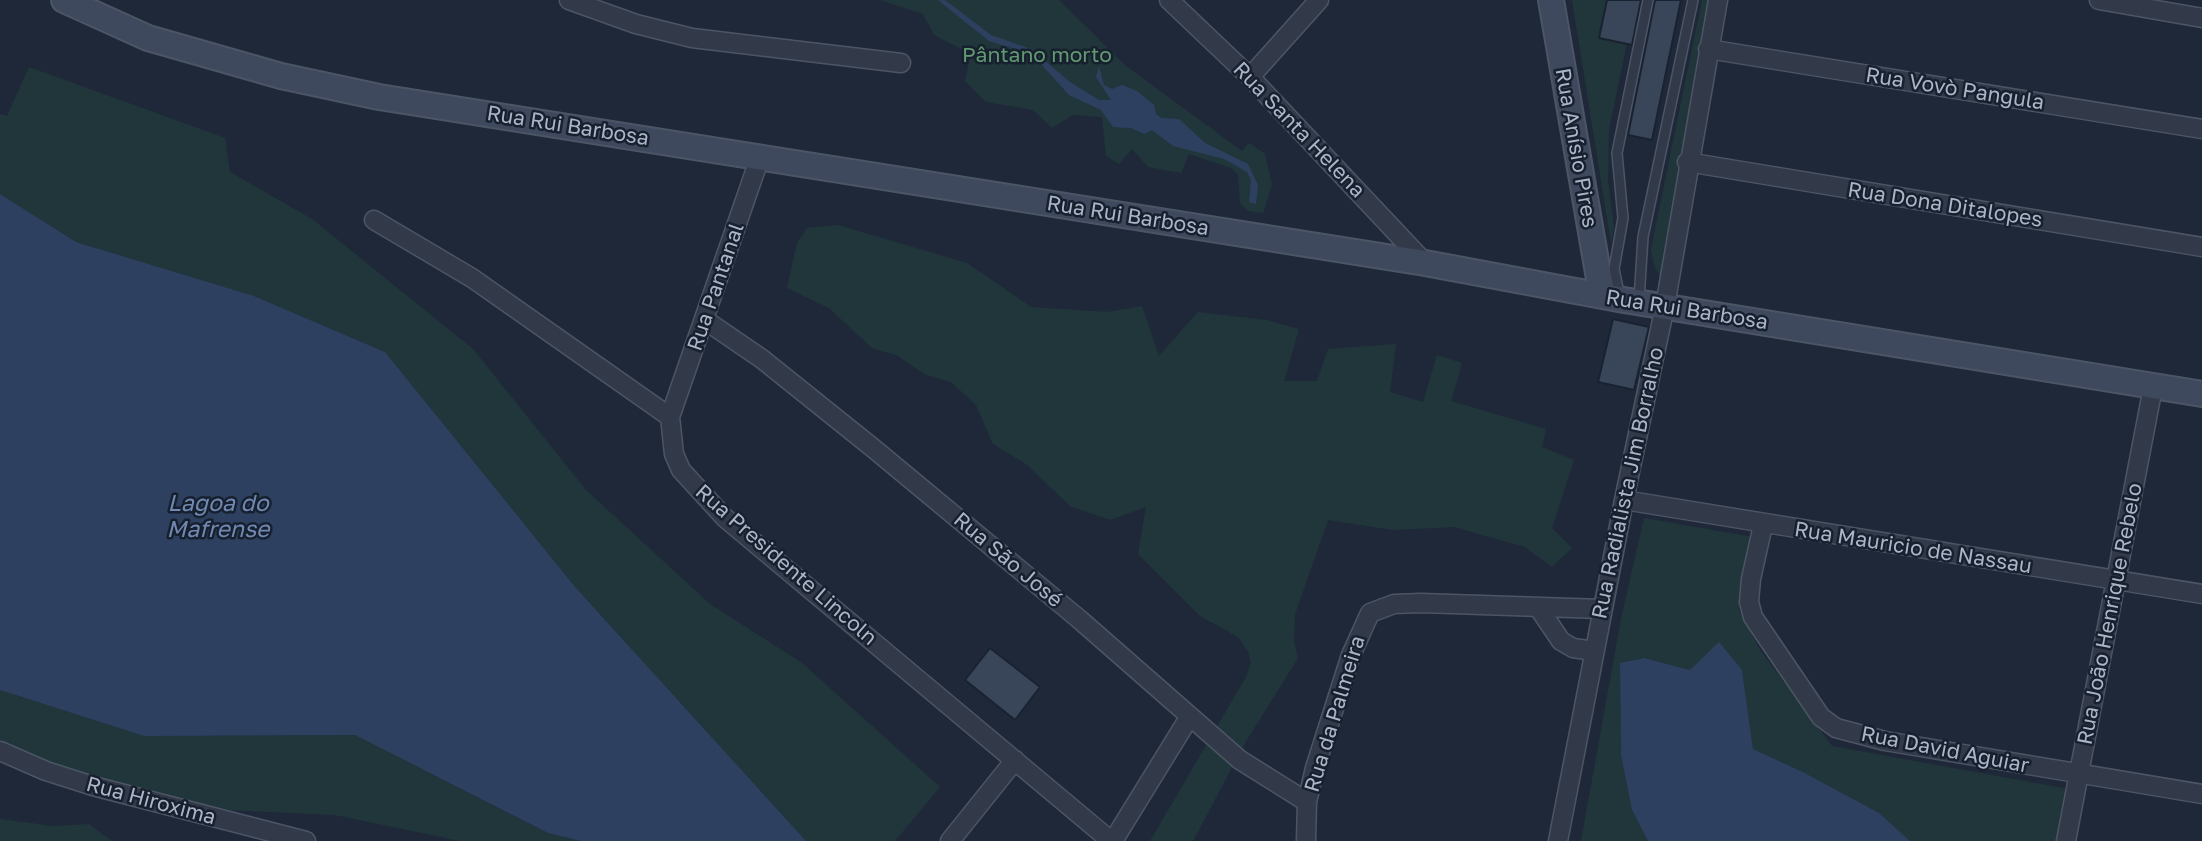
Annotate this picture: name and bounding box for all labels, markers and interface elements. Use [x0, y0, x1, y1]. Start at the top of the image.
park label: Pântano morto [962, 42, 1112, 68]
street label: Rua Santa Helena [1228, 57, 1370, 203]
street label: Rua Vovò Pangula [1864, 62, 2046, 116]
street label: Rua Anísio Pires [1550, 66, 1602, 230]
street label: Rua Rui Barbosa [485, 101, 651, 151]
street label: Rua Dona Ditalopes [1846, 177, 2044, 233]
street label: Rua Rui Barbosa [1045, 191, 1211, 241]
street label: Rua Pantanal [682, 220, 750, 354]
street label: Rua Rui Barbosa [1604, 285, 1770, 335]
street label: Rua Radialista Jim Borralho [1587, 345, 1669, 621]
street label: Rua Presidente Lincoln [690, 479, 882, 651]
street label: Rua João Henrique Rebelo [2072, 481, 2148, 747]
water label: Lagoa do Mafrense [167, 490, 269, 544]
street label: Rua São José [948, 507, 1068, 613]
street label: Rua Mauricio de Nassau [1792, 517, 2034, 579]
street label: Rua da Palmeira [1299, 633, 1371, 795]
street label: Rua David Aguiar [1859, 721, 2031, 779]
street label: Rua Hiroxima [83, 772, 219, 830]

